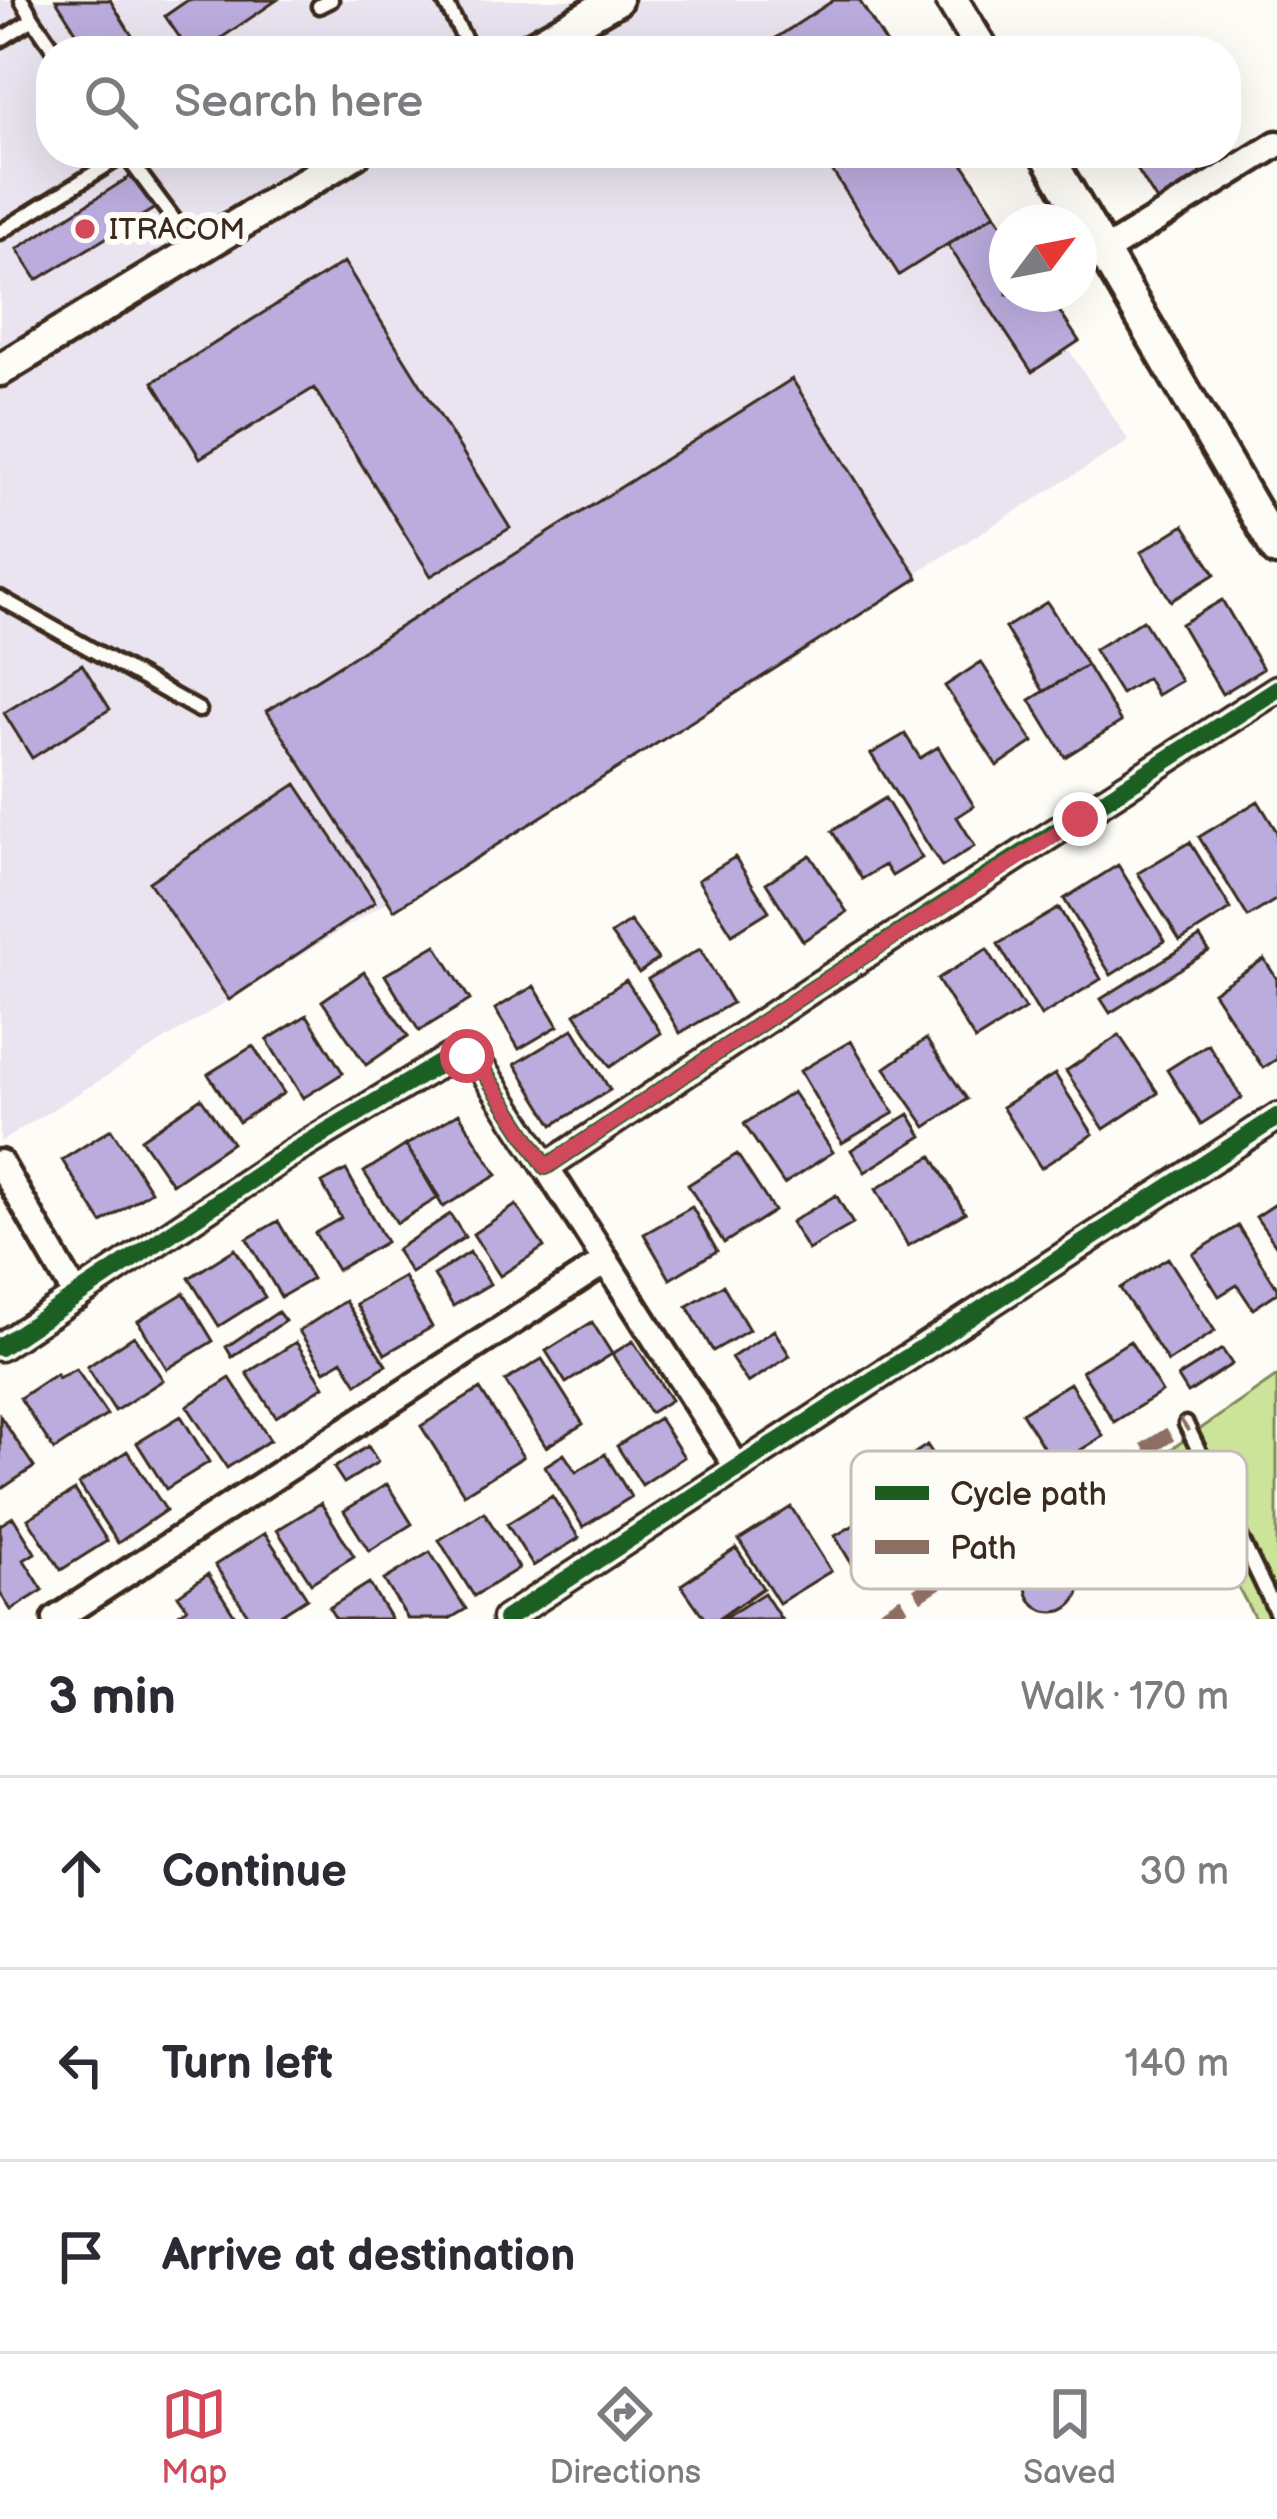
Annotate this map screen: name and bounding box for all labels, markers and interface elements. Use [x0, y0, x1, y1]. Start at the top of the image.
search box [36, 36, 1241, 168]
icon: search [78, 69, 144, 135]
text: Search here [174, 75, 423, 130]
north arrow [989, 204, 1097, 312]
place label: ITRACOM [109, 212, 245, 248]
marker: ITRACOM [72, 216, 98, 242]
route end [1053, 792, 1107, 846]
route start [440, 1029, 494, 1083]
legend [851, 1451, 1247, 1589]
text: Cycle path [950, 1475, 1107, 1515]
text: Path [950, 1529, 1017, 1569]
text: 3 min [48, 1667, 176, 1728]
text: Walk · 170 m [1020, 1674, 1229, 1721]
icon: ahead [48, 1840, 114, 1906]
text: Continue [162, 1845, 347, 1900]
text: 30 m [1139, 1849, 1229, 1896]
icon: left [48, 2032, 114, 2098]
text: Turn left [162, 2037, 333, 2092]
text: 140 m [1124, 2041, 1229, 2088]
icon: arrive [48, 2224, 114, 2290]
text: Arrive at destination [162, 2229, 575, 2284]
tab: Map [161, 2381, 227, 2493]
tab: Directions [550, 2381, 701, 2493]
tab: Saved [1023, 2381, 1116, 2493]

